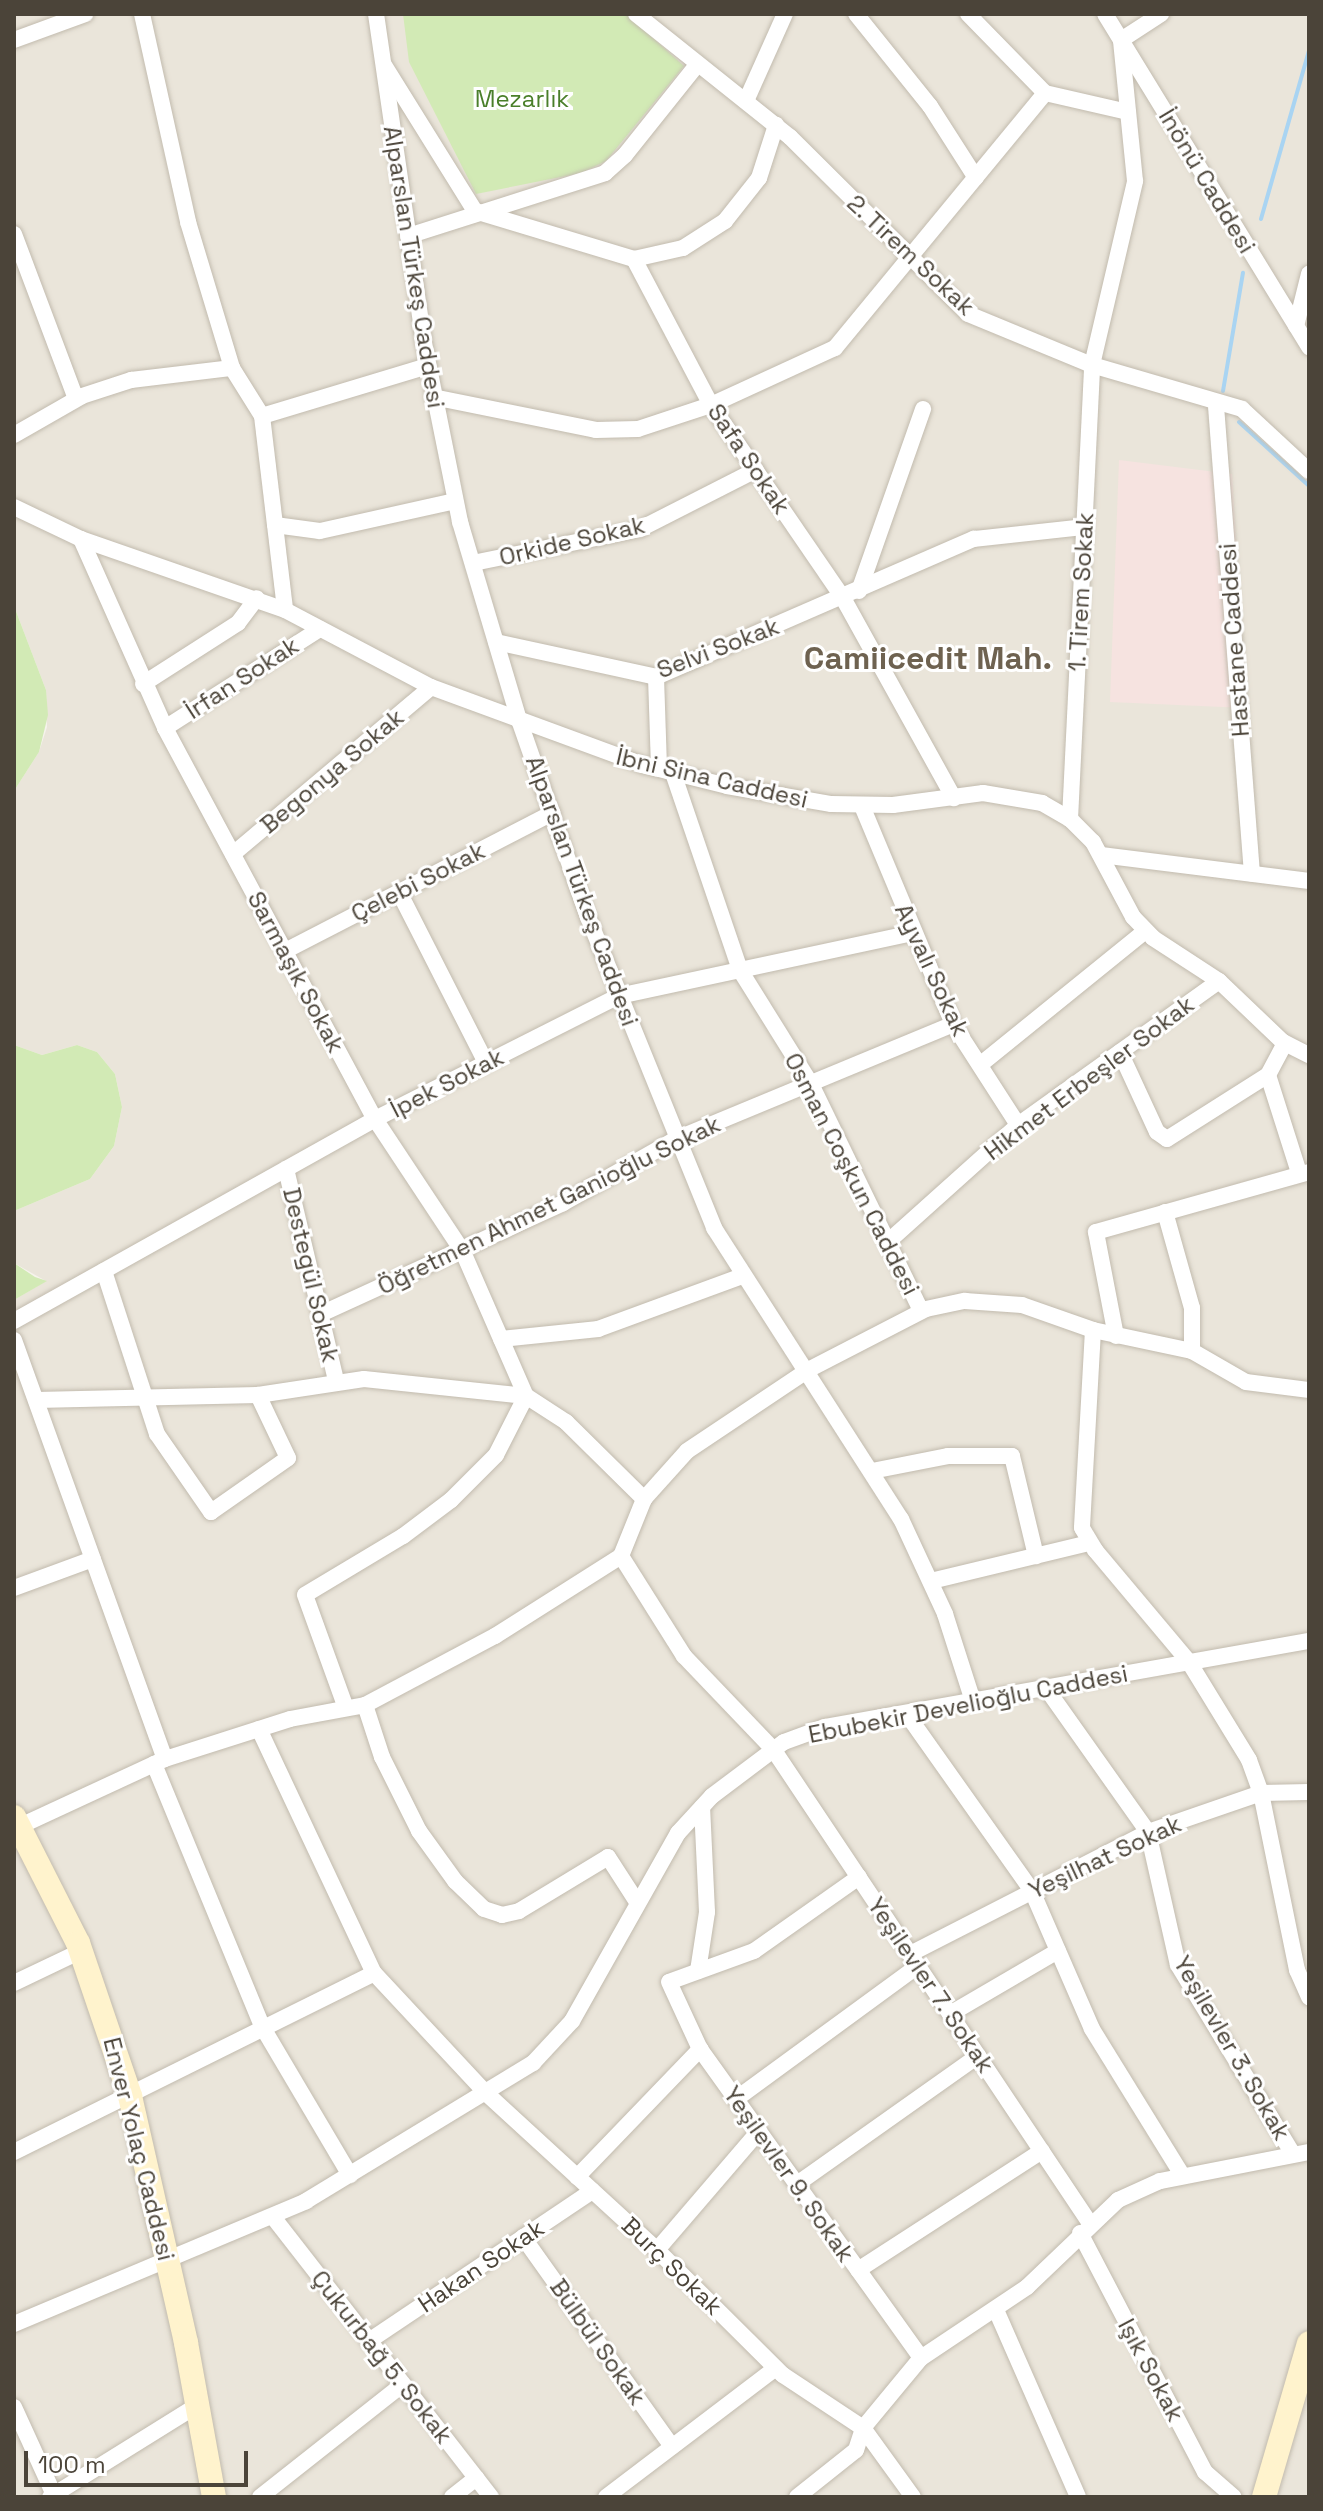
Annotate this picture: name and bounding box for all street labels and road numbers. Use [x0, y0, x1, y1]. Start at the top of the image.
street label: İnönü Caddesi [1153, 104, 1261, 258]
street label: Alparslan Türkeş Caddesi [377, 123, 451, 411]
street label: 2. Tirem Sokak [841, 188, 981, 322]
street label: Safa Sokak [702, 398, 796, 520]
street label: Orkide Sokak [496, 510, 648, 572]
street label: 1. Tirem Sokak [1062, 511, 1100, 673]
street label: Hastane Caddesi [1213, 542, 1255, 738]
street label: Selvi Sokak [653, 611, 783, 685]
street label: İrfan Sokak [180, 631, 304, 725]
street label: Begonya Sokak [254, 703, 410, 839]
street label: İbni Sina Caddesi [613, 742, 811, 814]
street label: Alparslan Türkeş Caddesi [520, 752, 644, 1030]
street label: Çelebi Sokak [346, 836, 490, 928]
street label: Sarmaşık Sokak [241, 886, 351, 1058]
street label: Ayvalı Sokak [889, 899, 975, 1041]
street label: Hikmet Erbeşler Sokak [978, 990, 1200, 1166]
street label: İpek Sokak [385, 1042, 509, 1124]
street label: Osman Coşkun Caddesi [778, 1048, 926, 1300]
street label: Öğretmen Ahmet Ganioğlu Sokak [373, 1109, 725, 1301]
street label: Destegül Sokak [277, 1185, 345, 1365]
street label: Ebubekir Develioğlu Caddesi [806, 1659, 1130, 1749]
street label: Yeşilhat Sokak [1024, 1809, 1186, 1905]
street label: Yeşilevler 7. Sokak [861, 1891, 1001, 2079]
street label: Yeşilevler 3. Sokak [1167, 1950, 1297, 2146]
street label: Enver Yolaç Caddesi [97, 2034, 181, 2264]
street label: Yeşilevler 9. Sokak [717, 2080, 861, 2268]
street label: Burç Sokak [616, 2211, 728, 2321]
street label: Hakan Sokak [413, 2213, 549, 2319]
street label: Çukurbağ 5. Sokak [305, 2264, 459, 2450]
street label: Bülbül Sokak [544, 2273, 652, 2411]
street label: Işık Sokak [1112, 2314, 1190, 2426]

